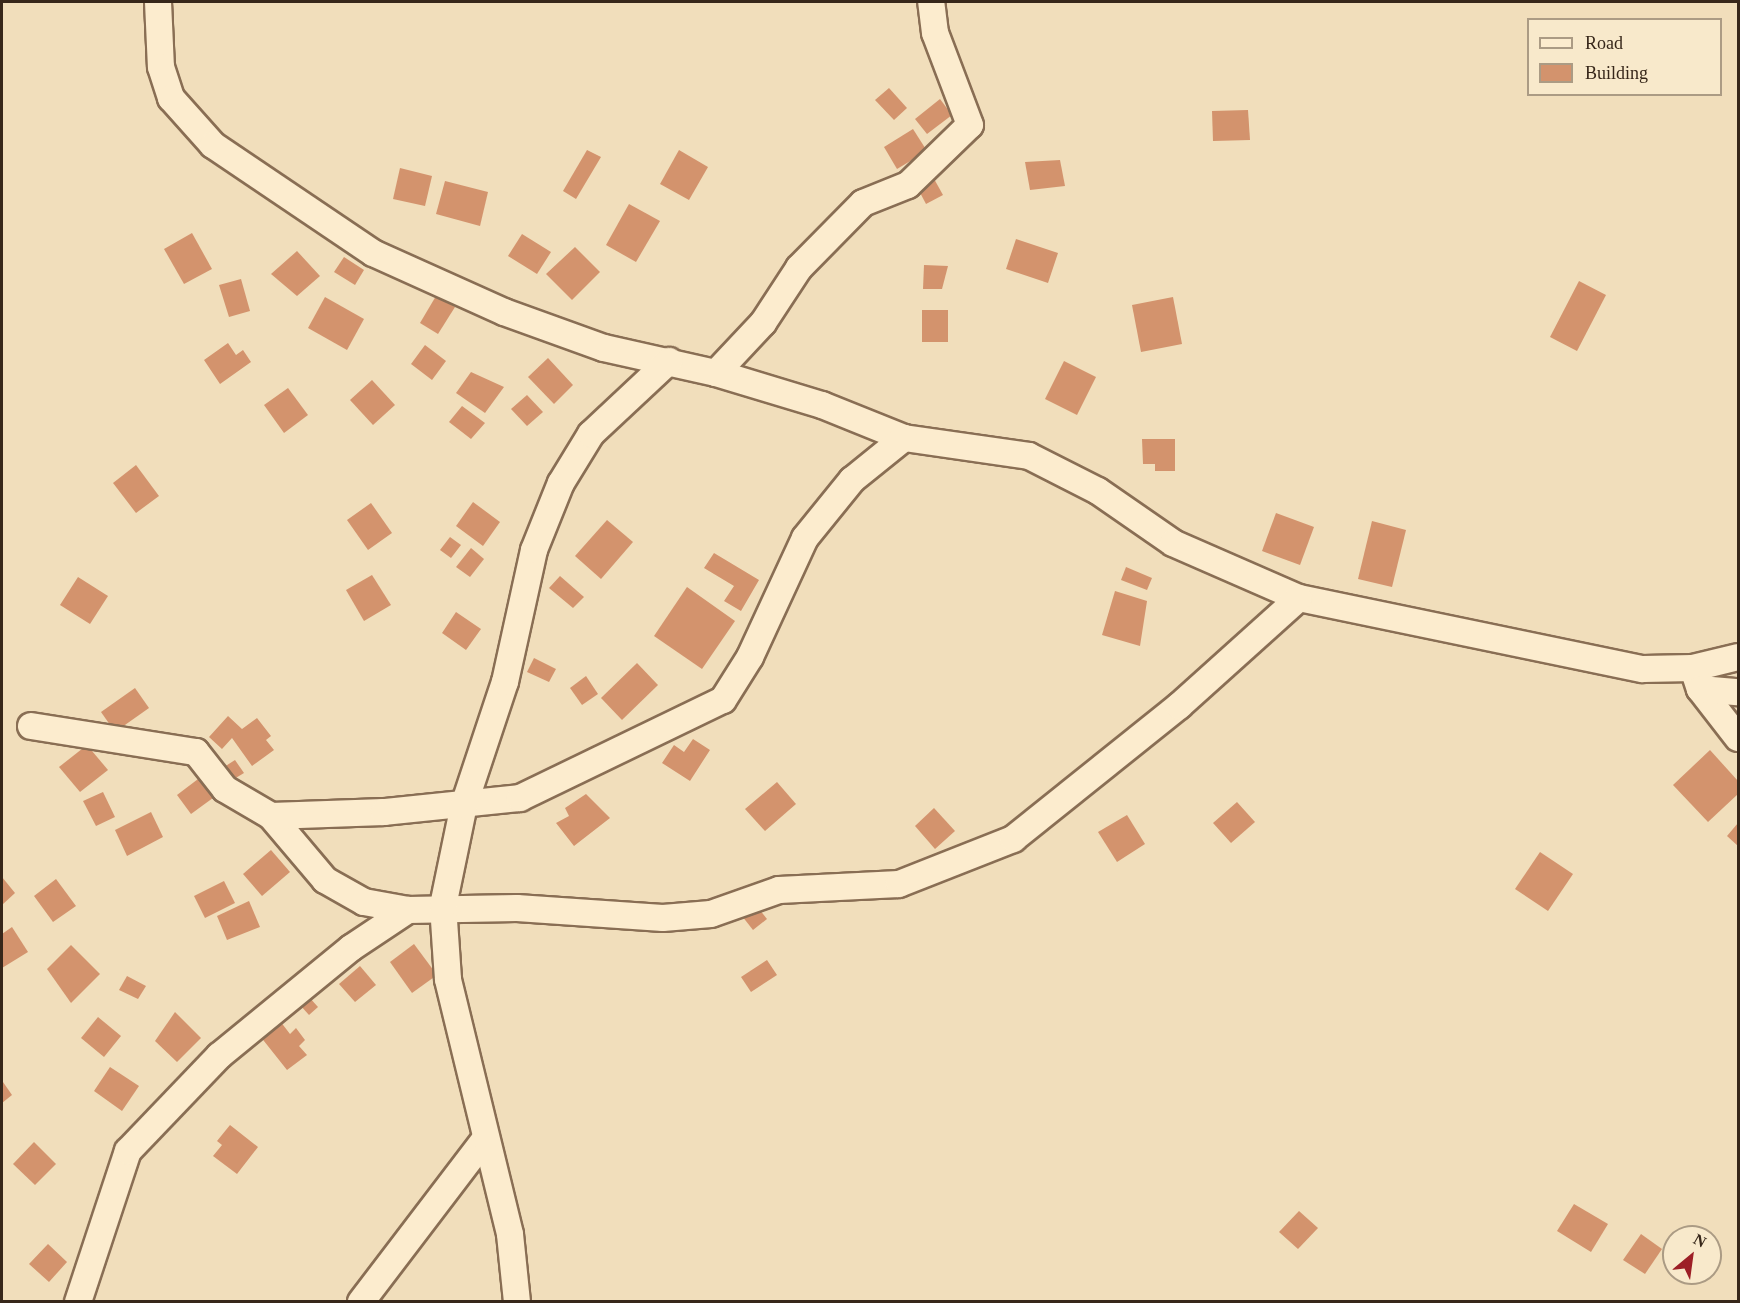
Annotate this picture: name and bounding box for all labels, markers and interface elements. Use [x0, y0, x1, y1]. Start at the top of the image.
legend [1527, 18, 1722, 96]
text: Road [1585, 33, 1623, 53]
text: Building [1585, 63, 1648, 83]
north arrow [1662, 1225, 1722, 1285]
text: N [1691, 1230, 1709, 1251]

